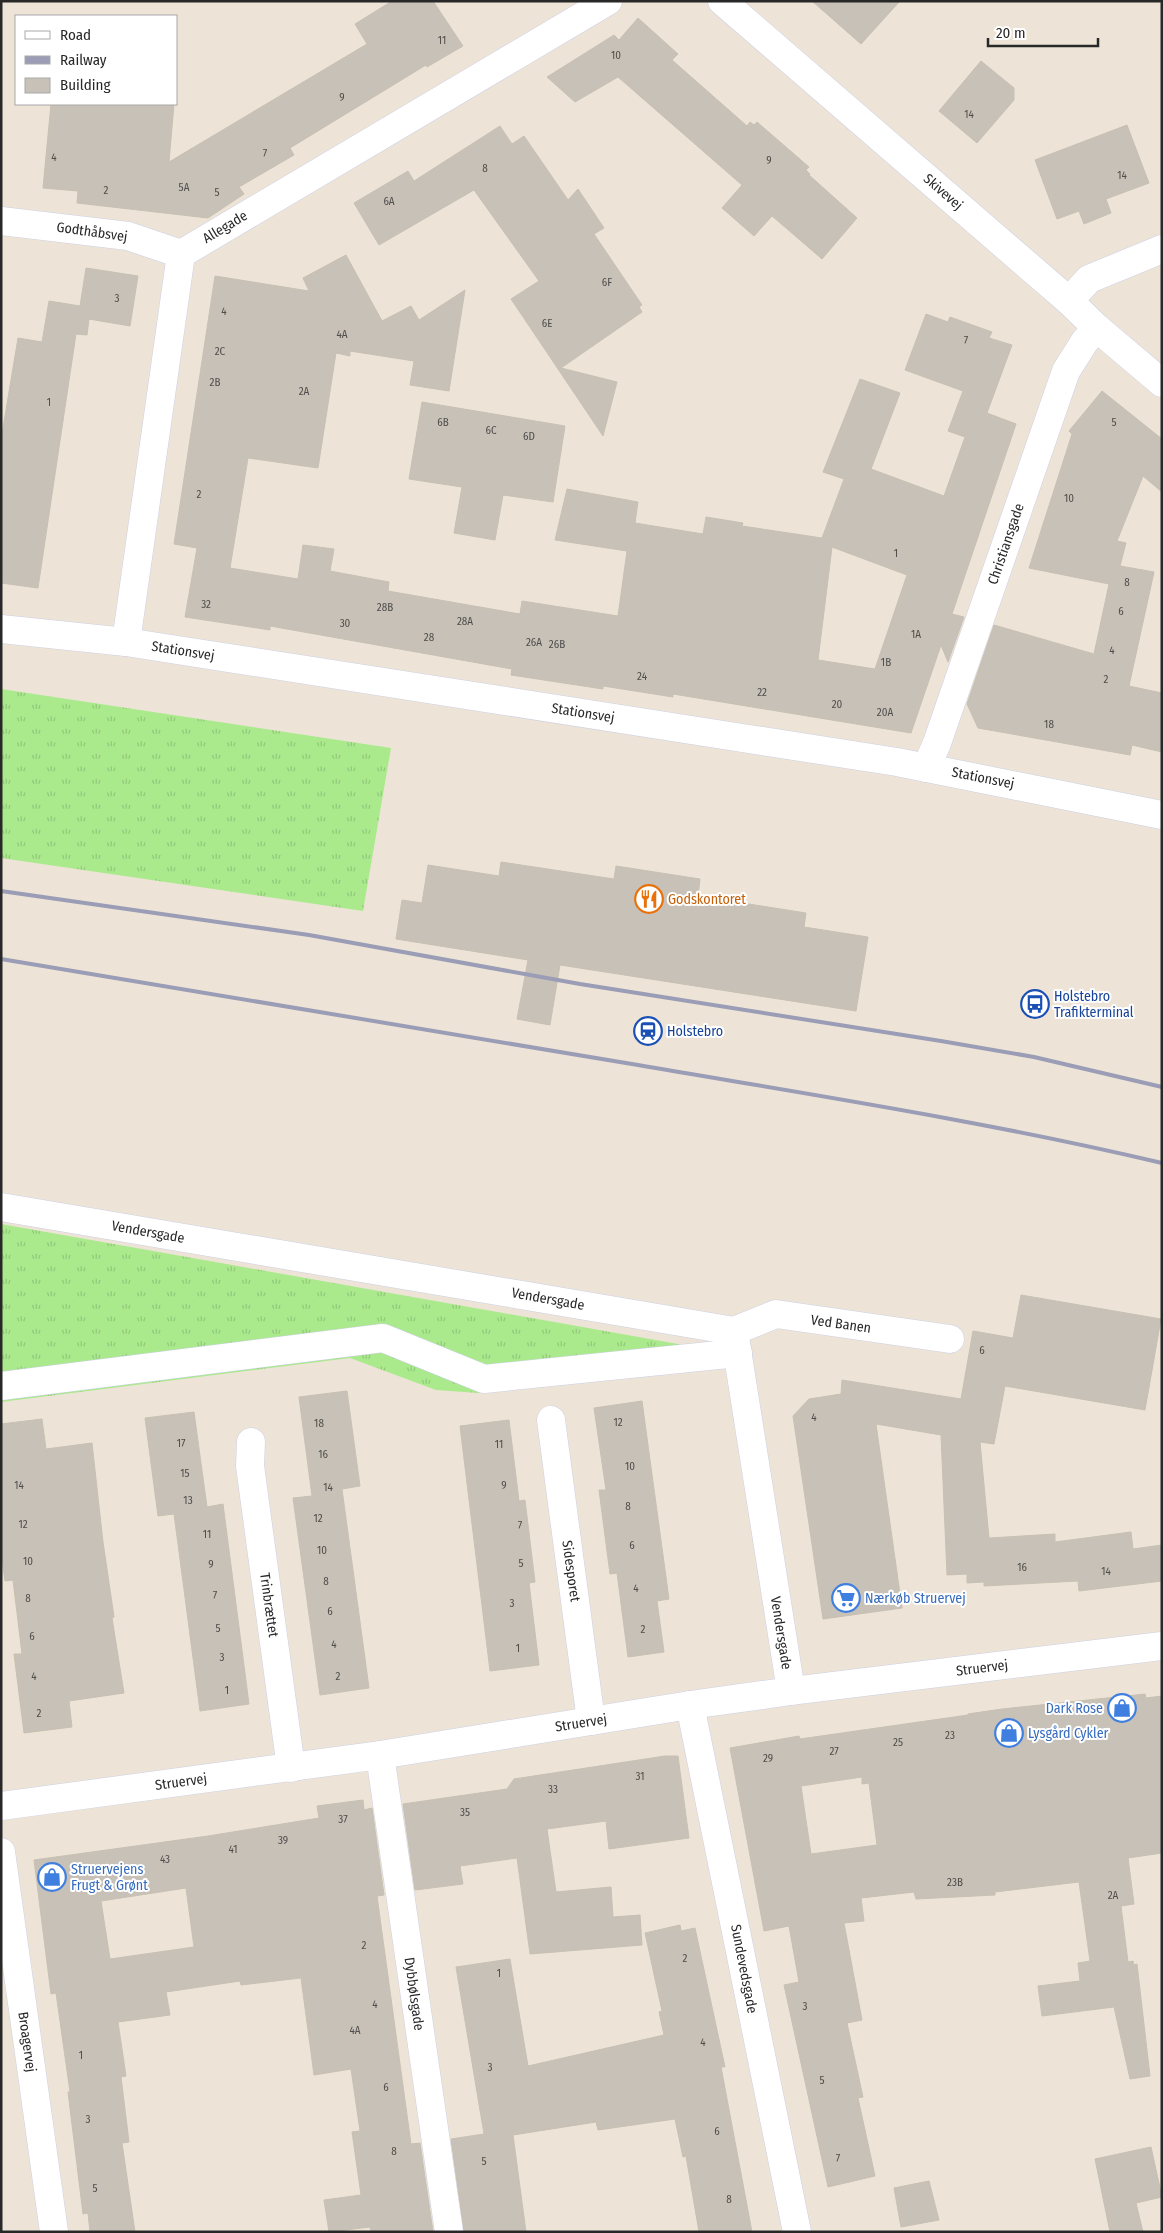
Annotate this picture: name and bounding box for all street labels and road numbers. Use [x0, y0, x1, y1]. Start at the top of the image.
street label: Skivevej [920, 170, 966, 214]
street label: Allegade [200, 207, 251, 247]
street label: Godthåbsvej [55, 219, 129, 245]
street label: Christiansgade [984, 501, 1028, 587]
street label: Stationsvej [150, 638, 216, 664]
street label: Stationsvej [550, 700, 616, 726]
street label: Stationsvej [950, 764, 1016, 792]
street label: Vendersgade [110, 1217, 186, 1247]
street label: Vendersgade [510, 1284, 586, 1314]
street label: Ved Banen [810, 1311, 872, 1337]
street label: Sidesporet [558, 1539, 584, 1603]
street label: Trinbrættet [256, 1572, 282, 1639]
street label: Vendersgade [767, 1595, 795, 1671]
street label: Struervej [955, 1656, 1009, 1680]
street label: Struervej [554, 1711, 608, 1735]
street label: Struervej [154, 1770, 208, 1794]
street label: Sundevedsgade [727, 1923, 761, 2015]
street label: Dybbølsgade [400, 1956, 428, 2032]
street label: Broagervej [14, 2011, 40, 2073]

